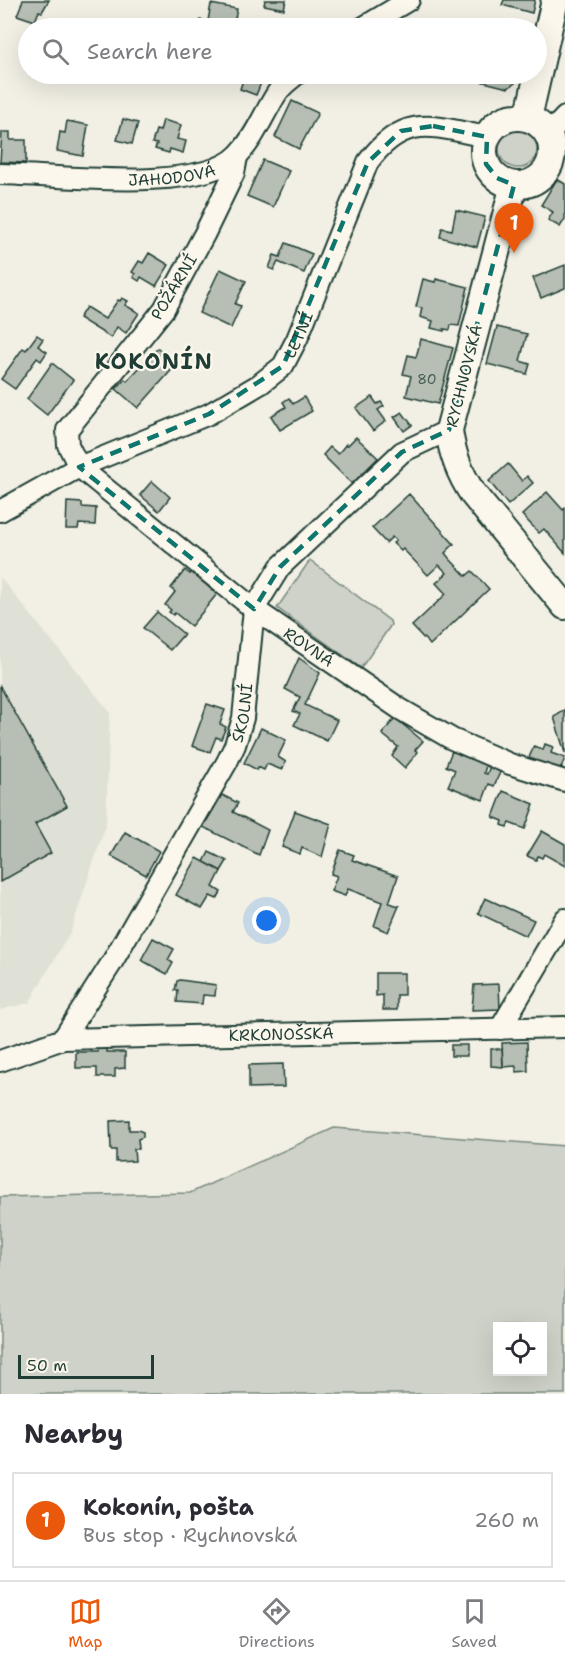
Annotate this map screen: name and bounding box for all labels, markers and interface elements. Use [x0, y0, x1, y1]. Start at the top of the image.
search box [18, 18, 547, 84]
icon: search [39, 35, 72, 68]
text: Search here [87, 37, 213, 66]
street label: JAHODOVÁ [128, 159, 218, 190]
pin: 1 [494, 204, 534, 253]
street label: POŽÁRNÍ [146, 250, 202, 324]
street label: LETNÍ [279, 308, 317, 361]
street label: RYCHNOVSKÁ [441, 322, 487, 430]
district label: KOKONÍN [95, 345, 213, 376]
house number: 80 [417, 370, 437, 388]
street label: ROVNÁ [280, 622, 338, 671]
street label: ŠKOLNÍ [226, 682, 257, 745]
your location [252, 906, 281, 935]
street label: KRKONOŠSKÁ [228, 1022, 334, 1046]
map controls [493, 1322, 547, 1376]
button: locate [493, 1322, 547, 1376]
scale bar [18, 1352, 154, 1380]
text: 50 m [27, 1355, 67, 1376]
text: Nearby [24, 1416, 123, 1451]
text: Kokonín, pošta [83, 1493, 254, 1522]
text: 1 [41, 1507, 50, 1533]
text: 260 m [474, 1507, 539, 1533]
text: Bus stop · Rychnovská [83, 1522, 297, 1548]
tab: Map [68, 1595, 102, 1652]
tab: Directions [239, 1595, 315, 1652]
tab: Saved [451, 1595, 497, 1652]

